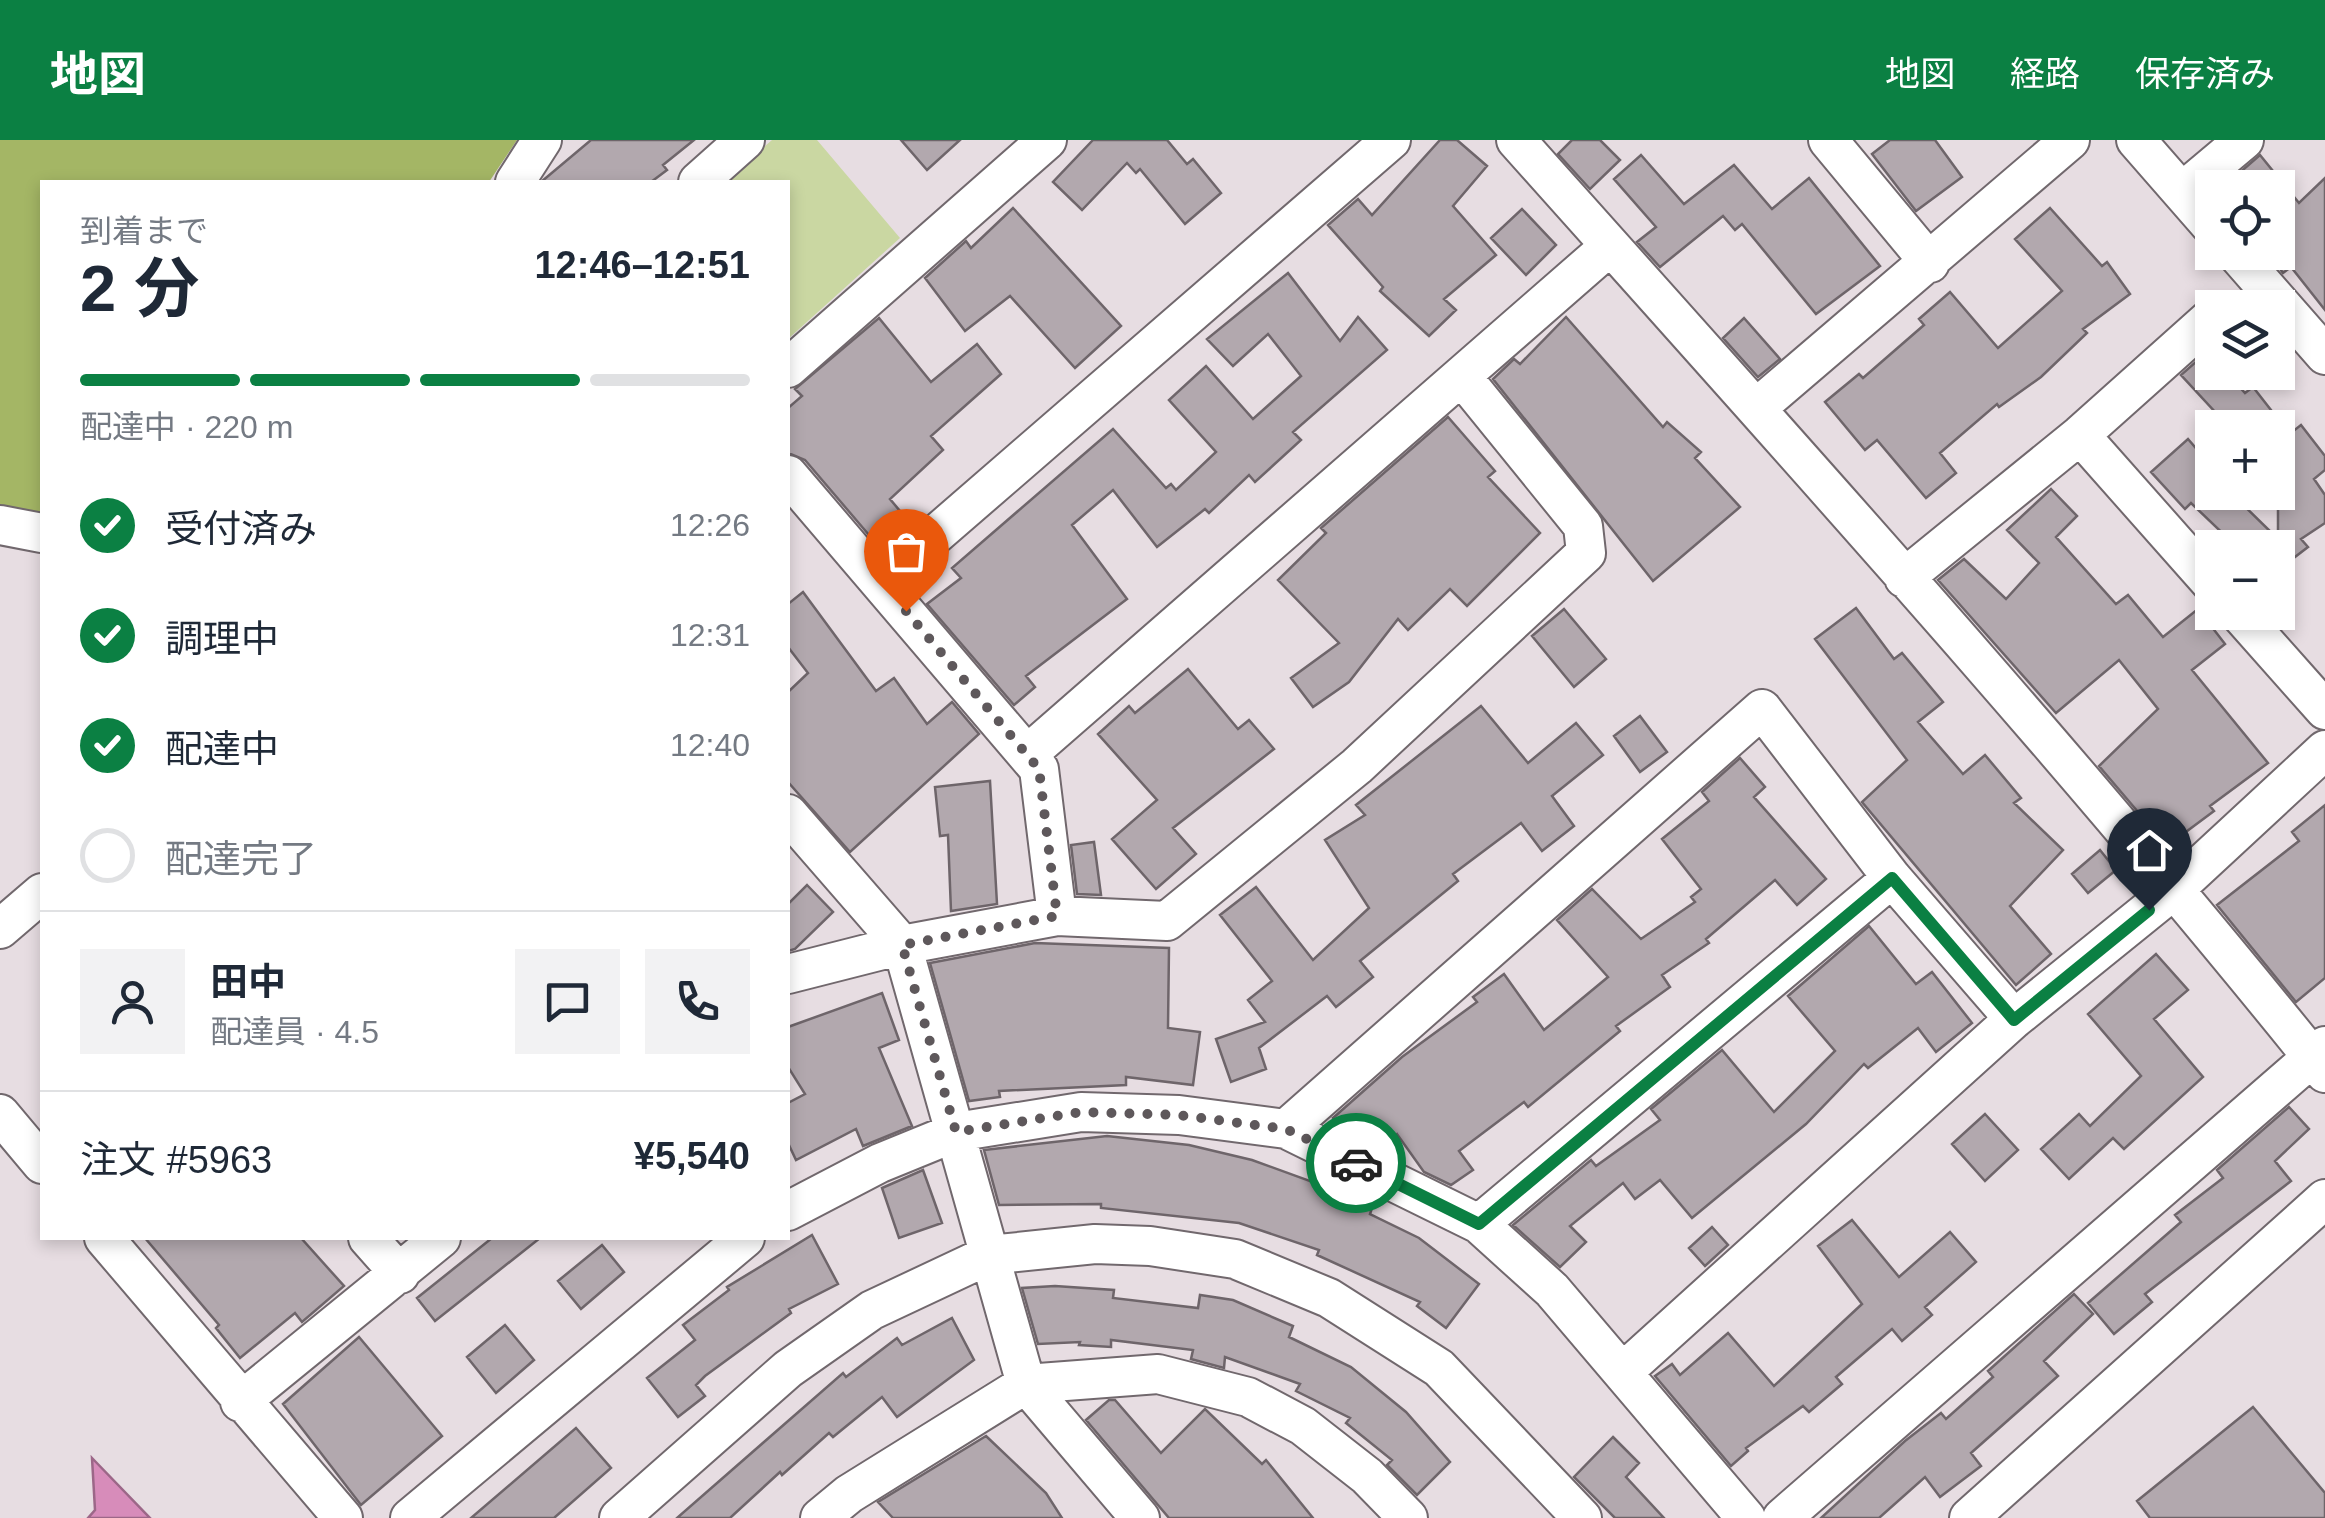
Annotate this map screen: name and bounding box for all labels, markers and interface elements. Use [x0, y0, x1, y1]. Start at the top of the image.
text: 地図 [50, 48, 146, 101]
text: 地図 [1885, 54, 1955, 93]
text: 経路 [2010, 54, 2080, 93]
text: 保存済み [2135, 54, 2275, 93]
map controls [2195, 170, 2295, 630]
button: locate [2195, 170, 2295, 270]
text: 到着まで [80, 213, 208, 249]
text: 12:46–12:51 [534, 244, 750, 286]
text: 2 分 [80, 252, 199, 325]
button: layers [2195, 290, 2295, 390]
text: 配達中 · 220 m [80, 409, 293, 445]
button: + [2195, 410, 2295, 510]
icon: check [80, 498, 135, 553]
text: 12:26 [670, 507, 750, 543]
text: 受付済み [165, 508, 317, 550]
pin [864, 509, 949, 612]
icon: bag [879, 524, 934, 579]
button: − [2195, 530, 2295, 630]
icon: check [80, 608, 135, 663]
text: 12:31 [670, 617, 750, 653]
text: 調理中 [165, 618, 279, 660]
icon: check [80, 718, 135, 773]
text: 12:40 [670, 727, 750, 763]
text: 配達中 [165, 728, 279, 770]
pin [2107, 808, 2192, 911]
icon: home [2122, 823, 2177, 878]
text: 配達完了 [165, 838, 317, 880]
button: person [80, 949, 185, 1054]
button: chat [515, 949, 620, 1054]
button: phone [645, 949, 750, 1054]
text: 田中 [210, 961, 286, 1003]
text: 配達員 · 4.5 [210, 1014, 379, 1050]
courier [1306, 1113, 1406, 1213]
text: ¥5,540 [634, 1135, 750, 1177]
icon: car [1329, 1136, 1384, 1191]
text: 注文 #5963 [80, 1139, 272, 1181]

